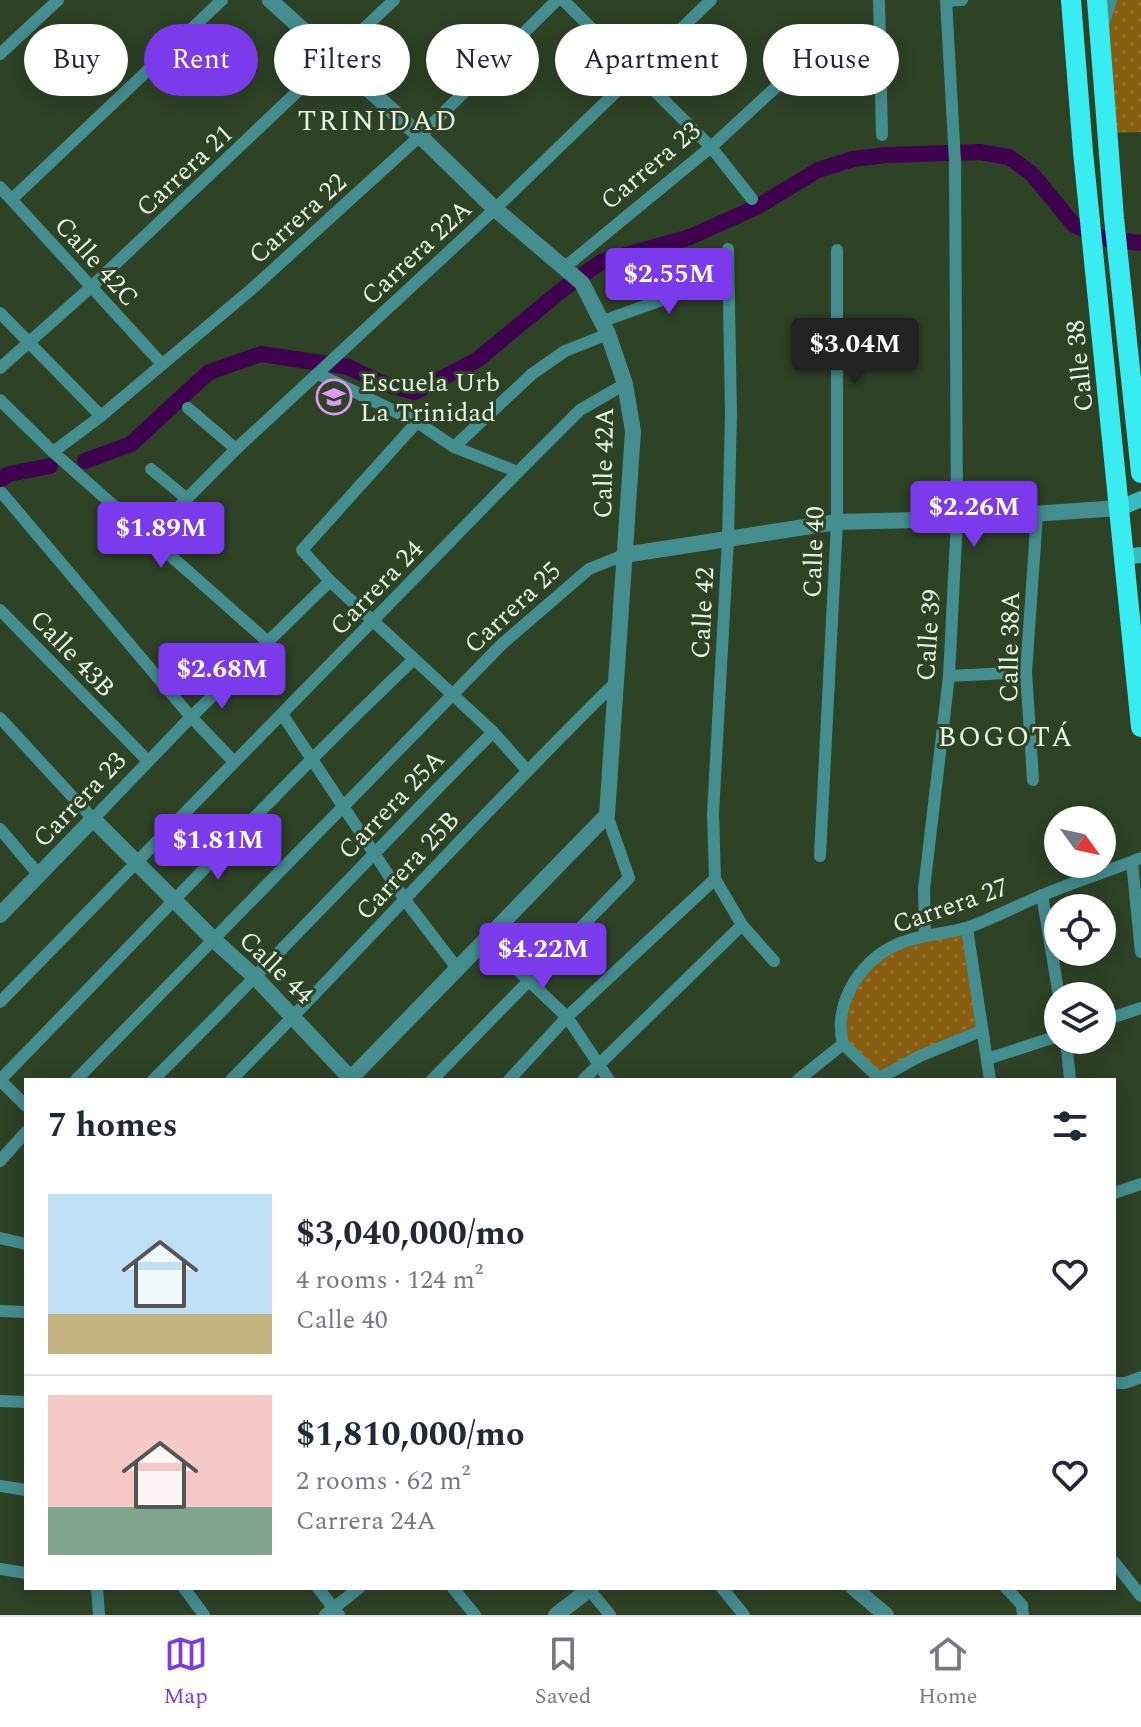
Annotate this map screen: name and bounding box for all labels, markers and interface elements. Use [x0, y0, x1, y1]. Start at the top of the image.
chip: Buy [24, 24, 128, 96]
chip: Rent [144, 24, 258, 96]
chip: Filters [274, 24, 410, 96]
chip: New [426, 24, 539, 96]
chip: Apartment [555, 24, 747, 96]
chip: House [763, 24, 899, 96]
district label: TRINIDAD [298, 100, 458, 143]
street label: Carrera 23 [592, 112, 710, 220]
street label: Carrera 21 [127, 115, 242, 226]
street label: Carrera 22 [239, 164, 356, 274]
street label: Carrera 22A [352, 190, 482, 315]
street label: Calle 42C [44, 207, 148, 316]
pin: $2.55M [604, 248, 734, 316]
text: $2.55M [623, 254, 715, 294]
pin: $3.04M [790, 318, 920, 386]
street label: Calle 38 [1055, 318, 1105, 414]
text: $3.04M [809, 324, 901, 364]
place label: Escuela Urb La Trinidad [360, 363, 500, 433]
school or university icon: Escuela Urb La Trinidad [315, 378, 353, 416]
street label: Calle 42A [583, 407, 625, 519]
pin: $2.26M [909, 481, 1039, 549]
text: $2.26M [928, 487, 1020, 527]
pin: $1.89M [96, 502, 226, 570]
street label: Calle 40 [792, 505, 836, 599]
text: $1.89M [115, 508, 207, 548]
street label: Carrera 24 [320, 530, 433, 645]
street label: Carrera 25 [455, 552, 570, 663]
street label: Calle 42 [681, 566, 725, 660]
street label: Calle 39 [906, 588, 952, 682]
street label: Calle 38A [989, 591, 1031, 703]
street label: Calle 43B [20, 601, 125, 707]
pin: $2.68M [157, 643, 287, 711]
text: $2.68M [176, 649, 268, 689]
district label: BOGOTÁ [938, 716, 1074, 759]
street label: Carrera 25A [329, 740, 455, 869]
street label: Carrera 23 [23, 742, 136, 857]
street label: Carrera 25B [346, 802, 469, 930]
north arrow [1044, 806, 1116, 878]
map controls [1044, 806, 1116, 1054]
pin: $1.81M [153, 814, 283, 882]
text: $1.81M [172, 820, 264, 860]
street label: Carrera 27 [887, 867, 1014, 944]
button: locate [1044, 894, 1116, 966]
street label: Calle 44 [229, 921, 323, 1014]
pin: $4.22M [478, 923, 608, 991]
text: $4.22M [497, 929, 589, 969]
button: layers [1044, 982, 1116, 1054]
text: 7 homes [48, 1100, 178, 1152]
icon: filters [1048, 1104, 1092, 1148]
text: $3,040,000/mo [296, 1208, 525, 1260]
icon: home [112, 1226, 208, 1322]
icon: heart [1048, 1252, 1092, 1296]
text: 4 rooms · 124 m² [296, 1260, 483, 1300]
text: Calle 40 [296, 1300, 388, 1340]
text: $1,810,000/mo [296, 1409, 525, 1461]
icon: home [112, 1427, 208, 1523]
icon: heart [1048, 1453, 1092, 1497]
text: 2 rooms · 62 m² [296, 1461, 470, 1501]
text: Carrera 24A [296, 1501, 436, 1541]
tab: Map [163, 1632, 208, 1713]
tab: Saved [535, 1632, 591, 1713]
tab: Home [918, 1632, 977, 1713]

